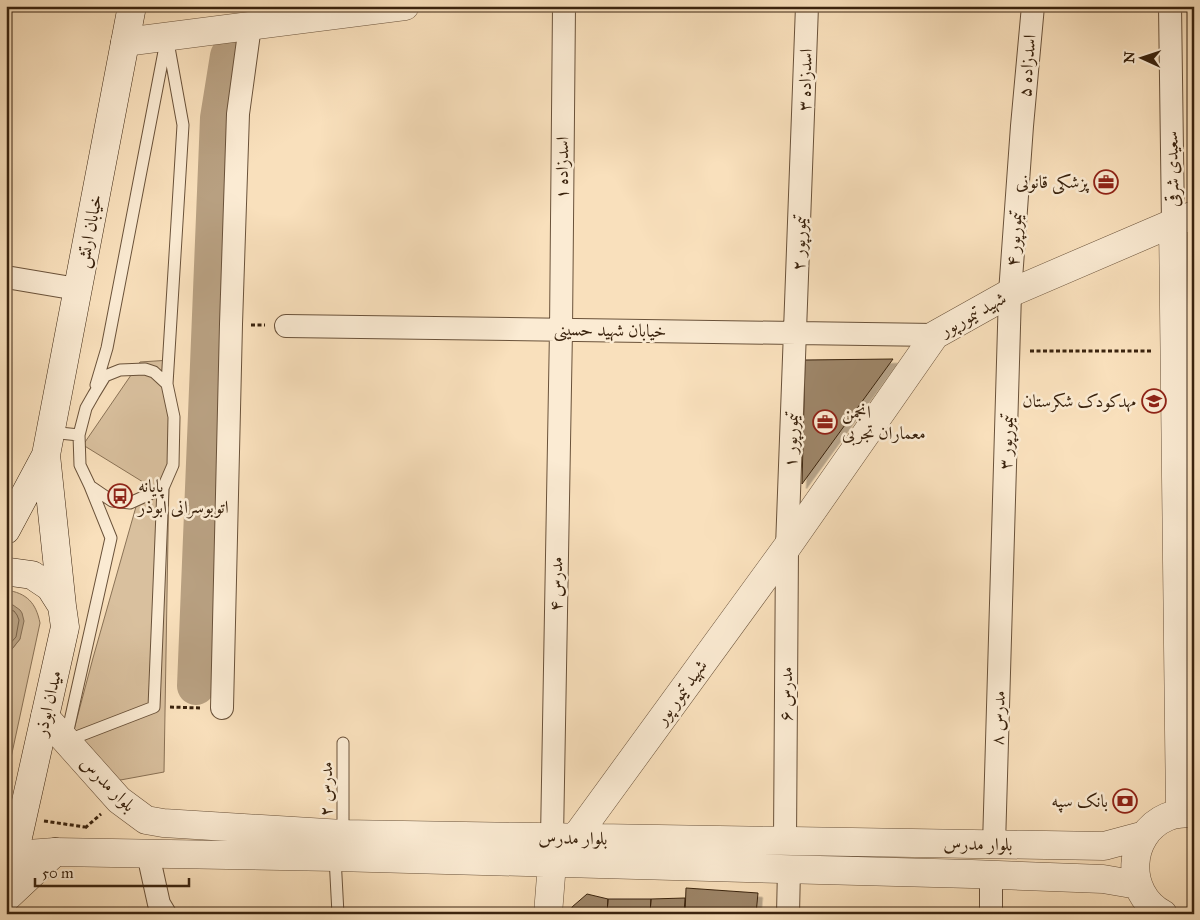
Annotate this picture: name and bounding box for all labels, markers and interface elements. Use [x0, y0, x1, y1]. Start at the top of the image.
north arrow [1118, 32, 1168, 82]
street label: اسدزاده ۵ [1013, 34, 1041, 98]
street label: اسدزاده ۳ [793, 48, 817, 112]
text: N [1121, 51, 1138, 64]
street label: سعیدی شرقی [1160, 131, 1185, 207]
street label: اسدزاده ۱ [550, 136, 574, 200]
office icon: پزشکی قانونی [1093, 169, 1119, 195]
place label: پزشکی قانونی [1016, 171, 1090, 195]
street label: خیابان ارتش [71, 192, 108, 270]
street label: تیمورپور ۴ [1001, 210, 1029, 268]
street label: تیمورپور ۲ [787, 214, 813, 271]
street label: شهید تیمورپور [934, 287, 1011, 344]
street label: خیابان شهید حسینی [553, 318, 667, 344]
school or university icon: مهدکودک شکرستان [1141, 388, 1167, 414]
place label: مهدکودک شکرستان [1022, 390, 1136, 413]
place label: انجمن معماران تجربی [842, 401, 926, 446]
office icon: انجمن معماران تجربی [812, 409, 838, 435]
street label: تیمورپور ۱ [779, 411, 805, 468]
street label: تیمورپور ۳ [994, 413, 1020, 470]
place label: پایانه اتوبوسرانی ابوذر [136, 475, 229, 519]
bus stop icon: پایانه اتوبوسرانی ابوذر [107, 483, 133, 509]
street label: مدرس ۴ [545, 556, 567, 612]
street label: شهید تیمور پور [649, 655, 713, 731]
street label: مدرس ۶ [775, 667, 797, 721]
street label: میدان ابوذر [29, 668, 66, 740]
street label: مدرس ۸ [986, 690, 1010, 746]
street label: بلوار مدرس [76, 752, 140, 816]
street label: مدرس ۲ [315, 762, 337, 816]
bank icon: بانک سپه [1112, 788, 1138, 814]
place label: بانک سپه [1051, 790, 1108, 813]
street label: بلوار مدرس [538, 826, 608, 850]
street label: بلوار مدرس [943, 832, 1013, 856]
scale bar [35, 855, 189, 887]
text: 50 m [42, 864, 74, 882]

